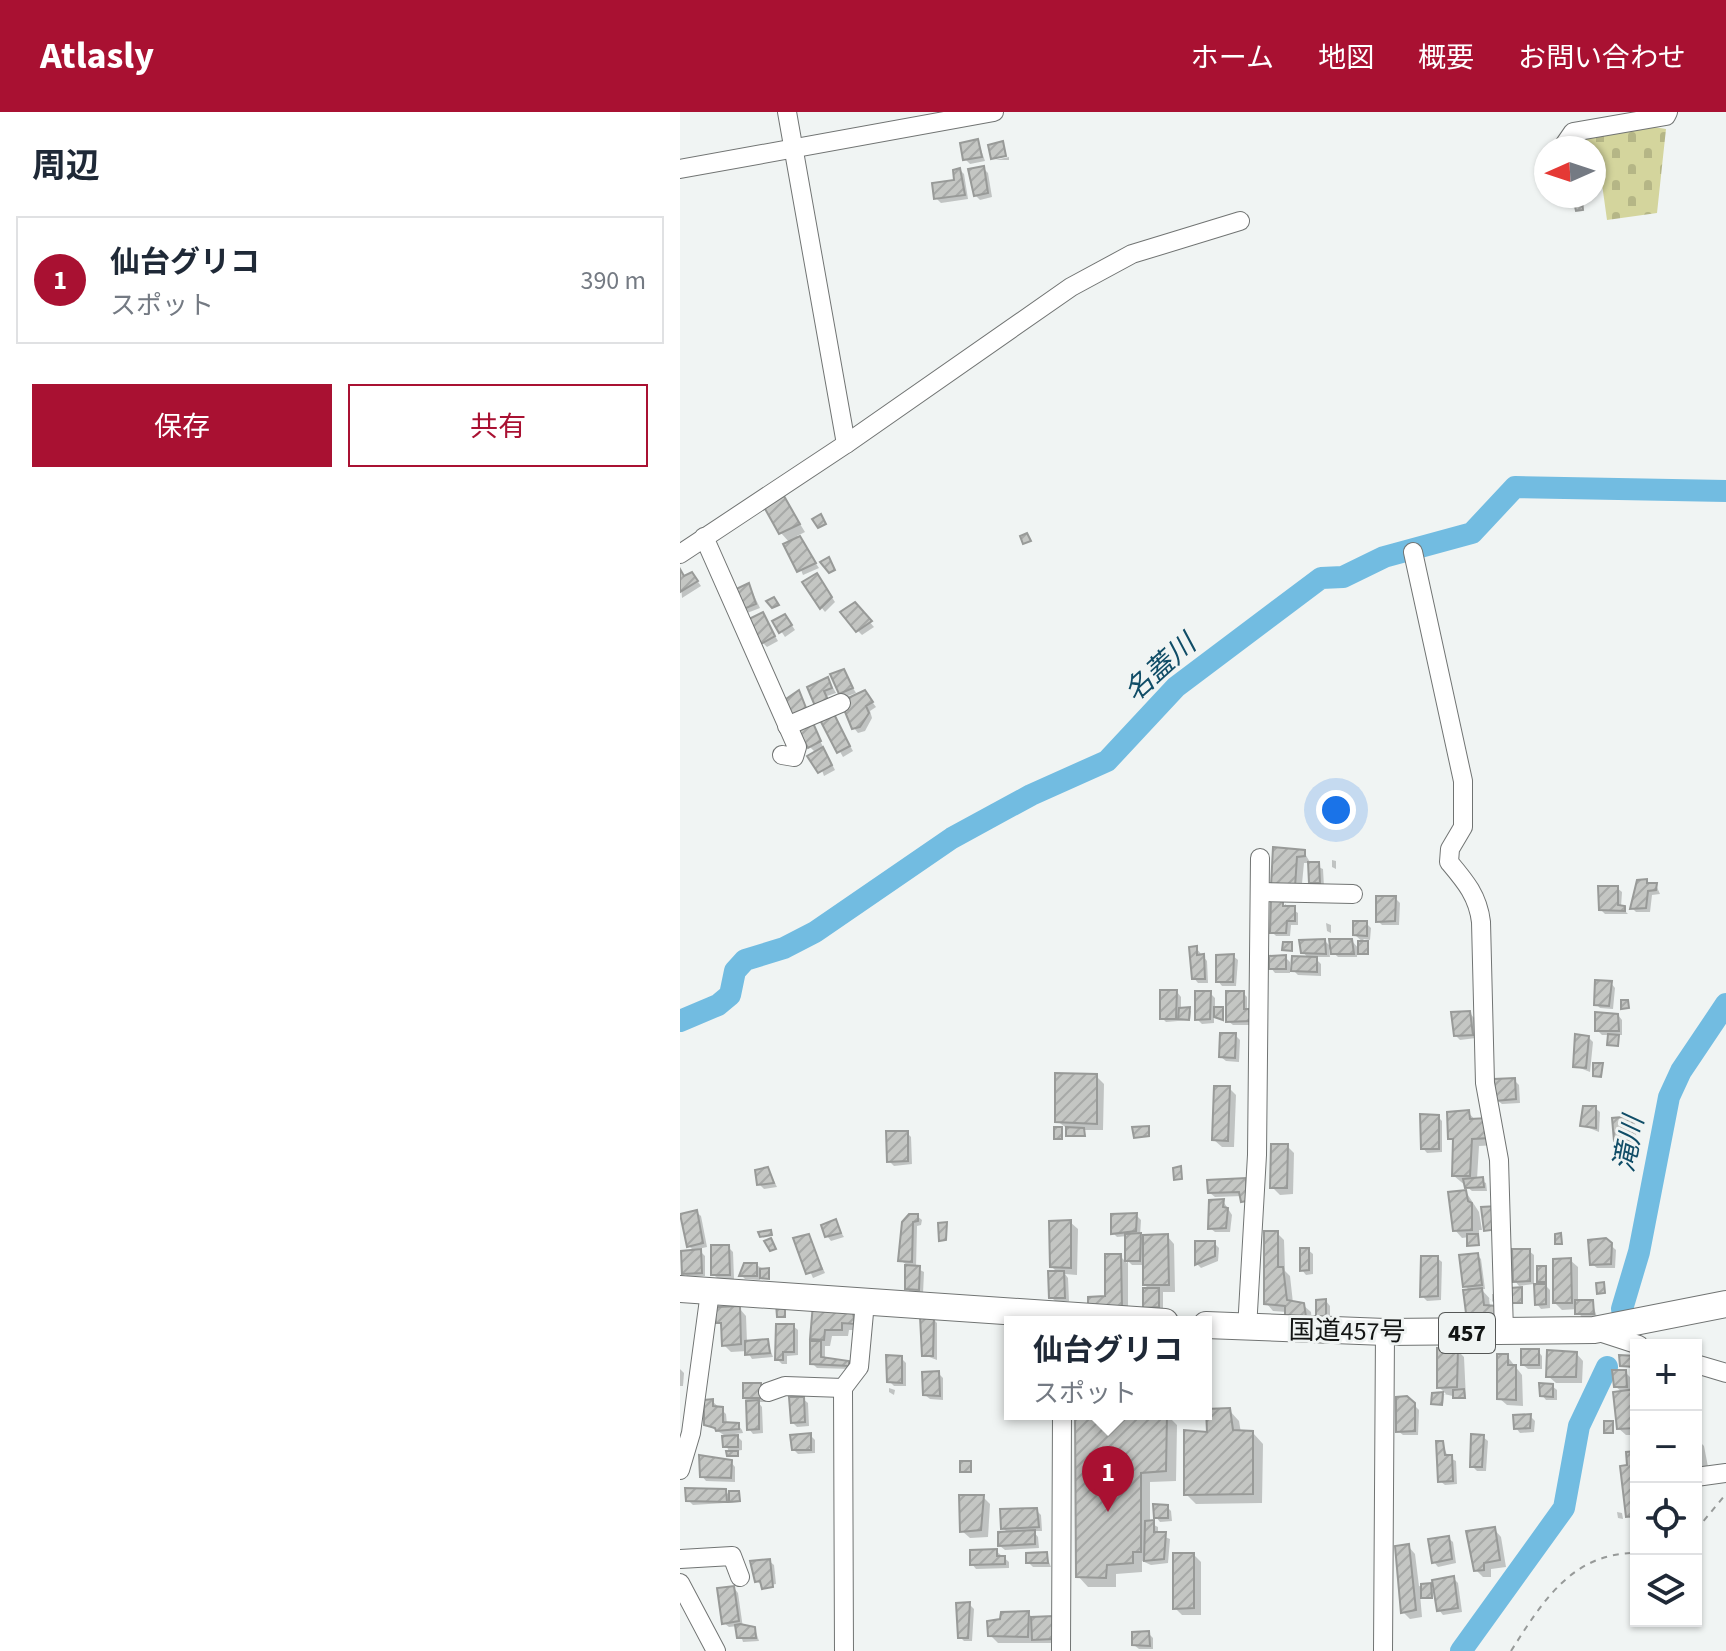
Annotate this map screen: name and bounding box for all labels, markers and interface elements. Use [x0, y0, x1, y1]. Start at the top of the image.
text: Atlasly [40, 29, 154, 83]
text: ホーム [1191, 38, 1274, 78]
text: 地図 [1318, 38, 1374, 78]
text: 概要 [1418, 38, 1474, 78]
text: お問い合わせ [1518, 38, 1686, 78]
north arrow [1534, 136, 1606, 208]
text: 周辺 [32, 142, 100, 191]
text: 仙台グリコ [110, 241, 260, 284]
text: 1 [53, 262, 67, 299]
text: 390 m [580, 262, 646, 299]
text: スポット [110, 287, 214, 324]
button: 保存 [32, 384, 332, 467]
button: 共有 [348, 384, 648, 467]
water label: 名蓋川 [1115, 623, 1207, 711]
your location [1316, 790, 1356, 830]
water label: 滝川 [1604, 1110, 1655, 1175]
street label: 国道457号 [1288, 1311, 1406, 1351]
road number: 457 [1439, 1313, 1495, 1353]
popup [1004, 1316, 1212, 1420]
text: 仙台グリコ [1033, 1329, 1183, 1372]
map controls [1630, 1339, 1702, 1627]
button: + [1630, 1339, 1702, 1411]
text: スポット [1033, 1375, 1137, 1412]
button: − [1630, 1411, 1702, 1483]
pin: 1 [1082, 1446, 1134, 1512]
button: locate [1630, 1483, 1702, 1555]
button: layers [1630, 1555, 1702, 1627]

